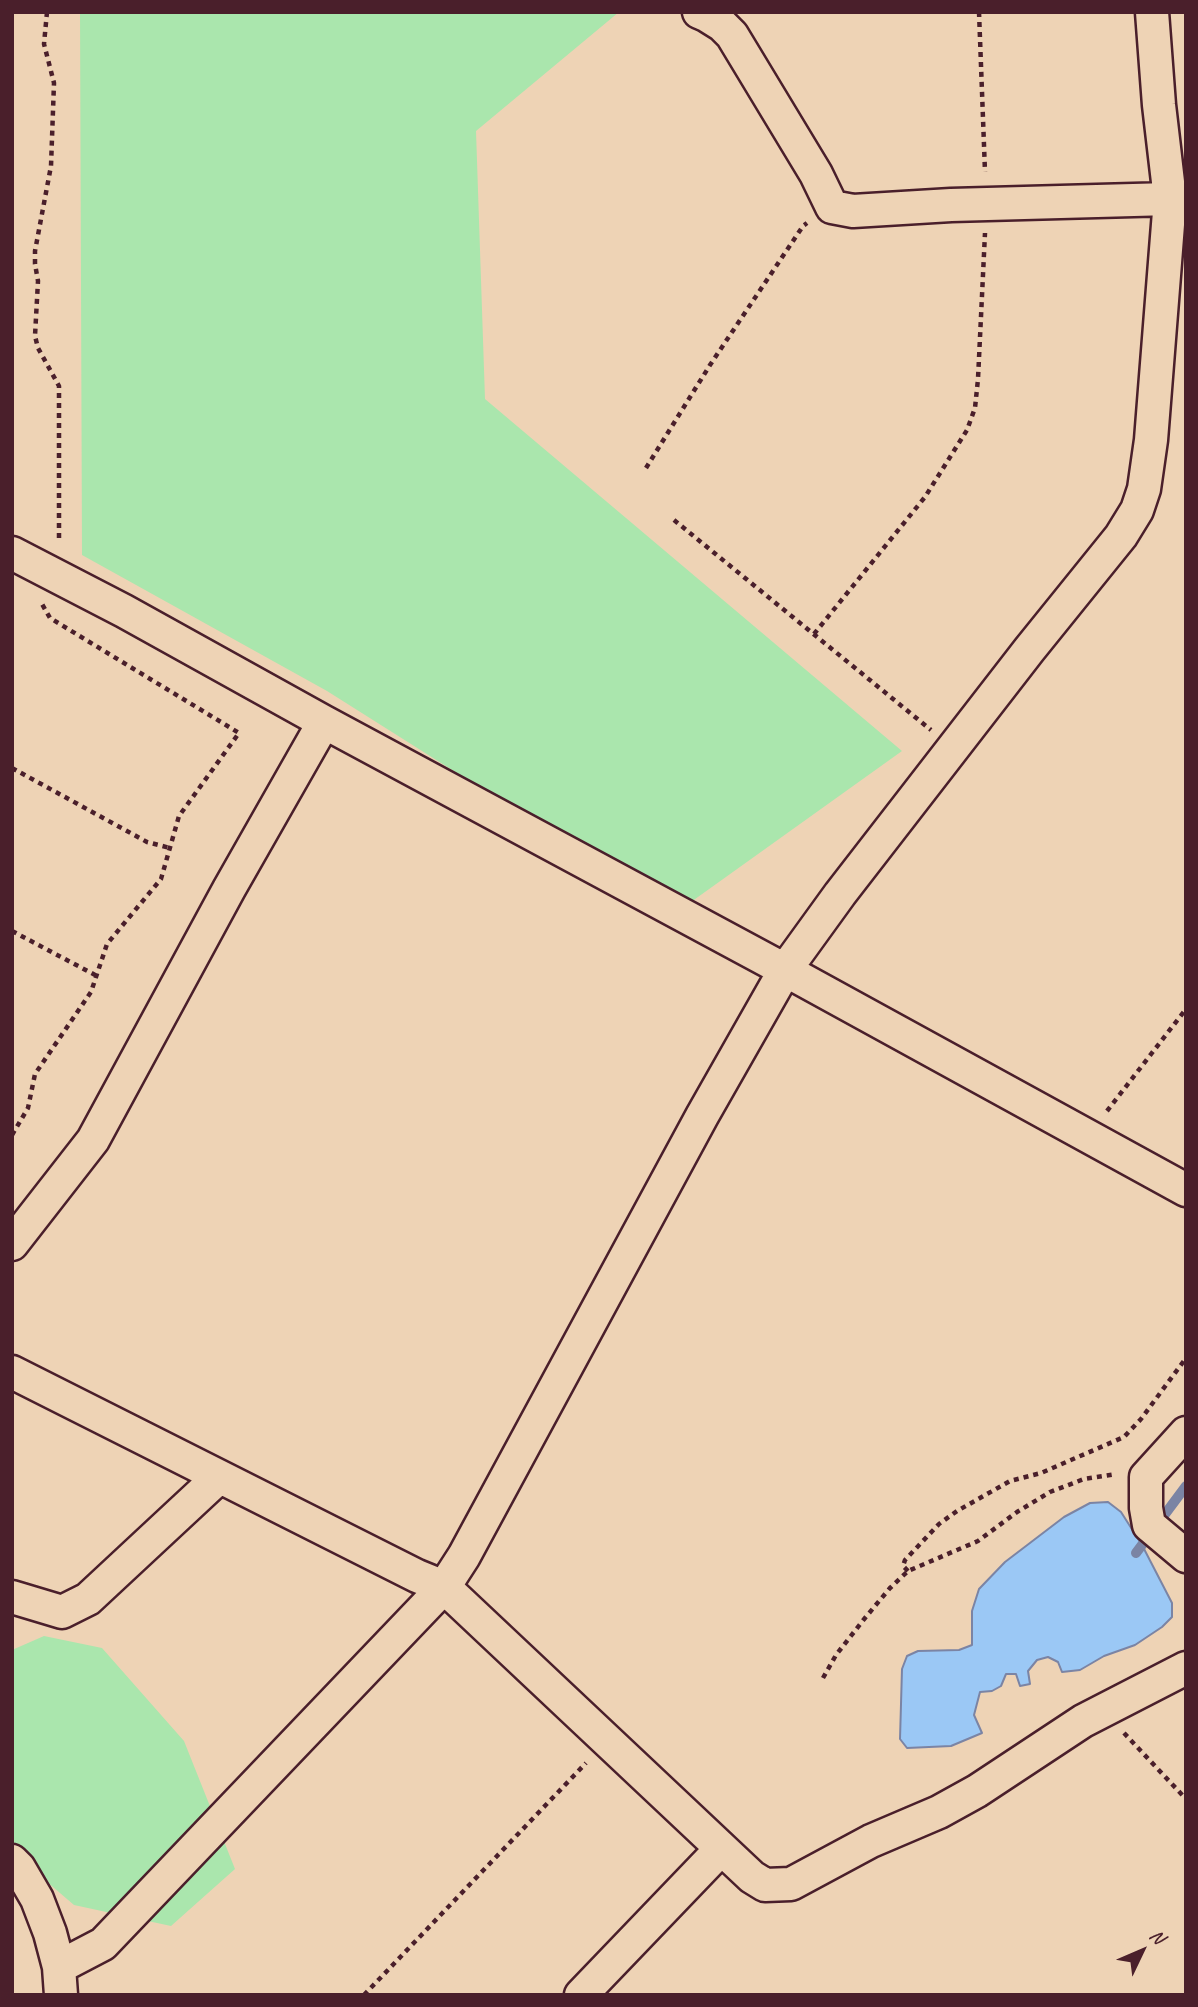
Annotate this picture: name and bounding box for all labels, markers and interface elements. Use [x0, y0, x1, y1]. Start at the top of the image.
north arrow [1107, 1916, 1177, 1986]
text: N [1144, 1924, 1170, 1949]

